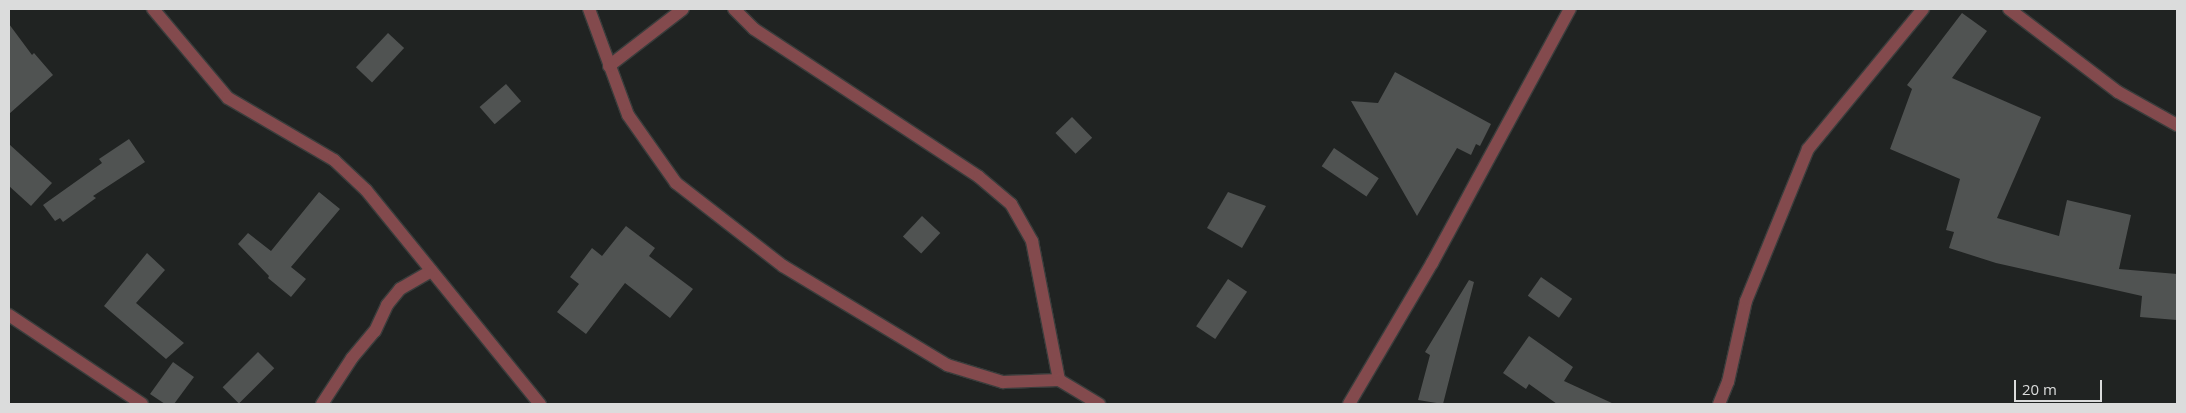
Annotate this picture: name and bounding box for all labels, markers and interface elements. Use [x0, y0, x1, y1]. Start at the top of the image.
scale bar [2016, 370, 2104, 402]
text: 20 m [2022, 379, 2057, 399]

